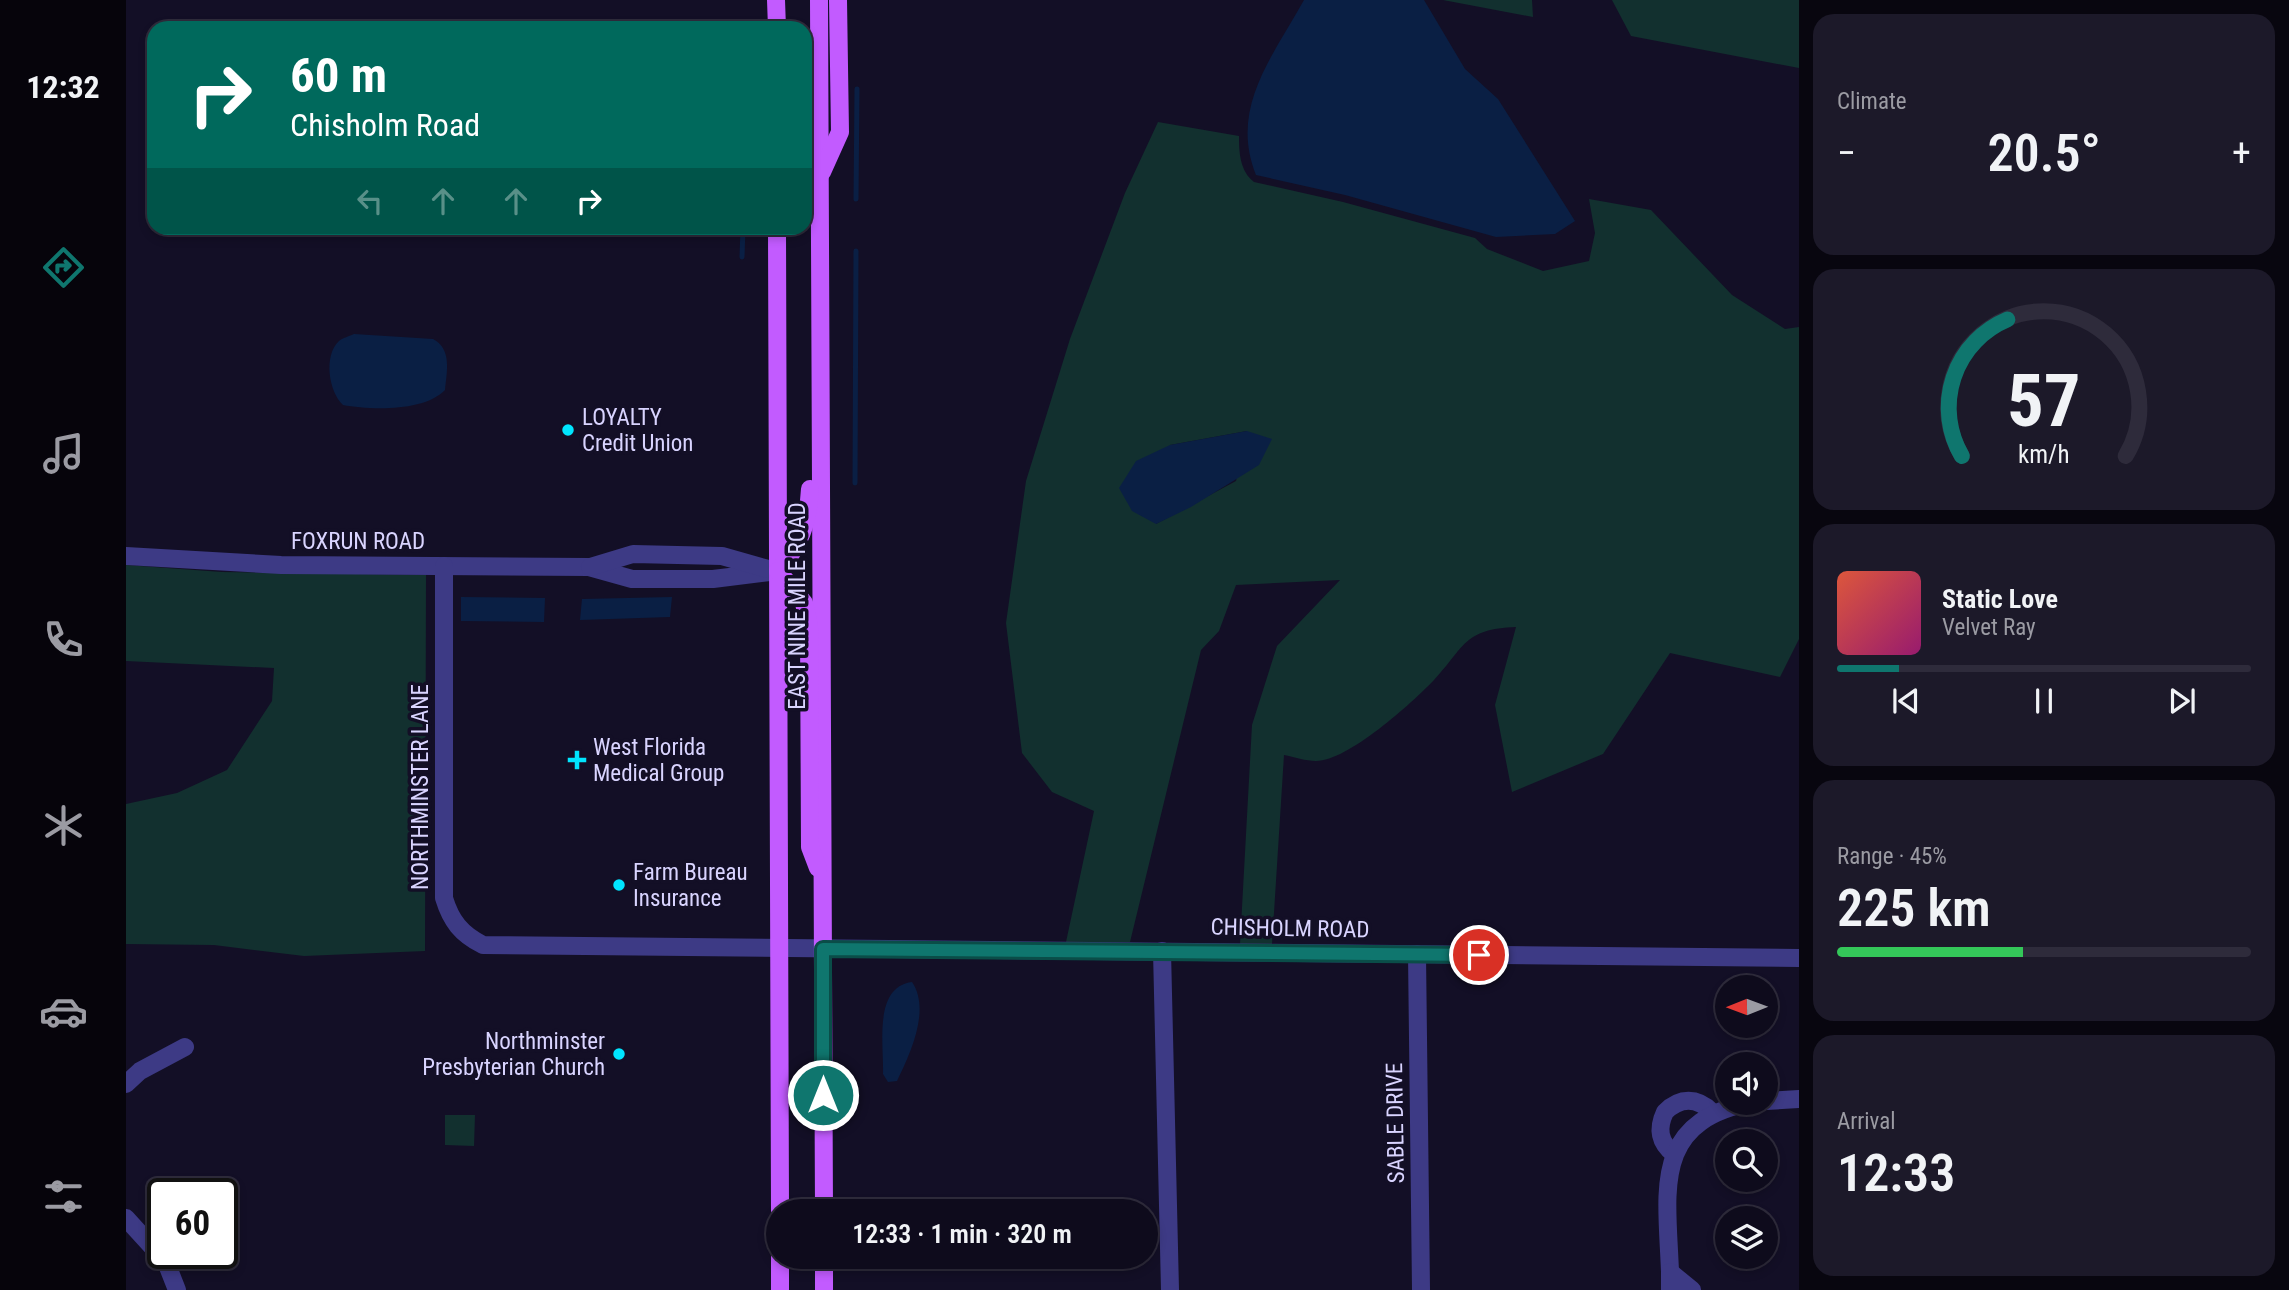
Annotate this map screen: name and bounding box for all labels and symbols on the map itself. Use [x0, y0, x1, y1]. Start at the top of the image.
place label: LOYALTY Credit Union [582, 404, 693, 457]
marker: LOYALTY Credit Union [560, 422, 576, 438]
street label: EAST NINE MILE ROAD [784, 502, 811, 710]
street label: FOXRUN ROAD [291, 528, 425, 555]
street label: NORTHMINSTER LANE [407, 684, 434, 890]
place label: West Florida Medical Group [593, 734, 724, 787]
marker: West Florida Medical Group [567, 750, 587, 770]
place label: Farm Bureau Insurance [633, 859, 748, 912]
marker: Farm Bureau Insurance [611, 877, 627, 893]
street label: CHISHOLM ROAD [1210, 914, 1370, 943]
pin [1449, 925, 1509, 985]
north arrow [1715, 975, 1778, 1038]
place label: Northminster Presbyterian Church [422, 1028, 605, 1081]
marker: Northminster Presbyterian Church [611, 1046, 627, 1062]
position arrow [786, 1058, 860, 1132]
street label: SABLE DRIVE [1381, 1062, 1410, 1184]
speed limit sign: 60 [147, 1178, 238, 1269]

